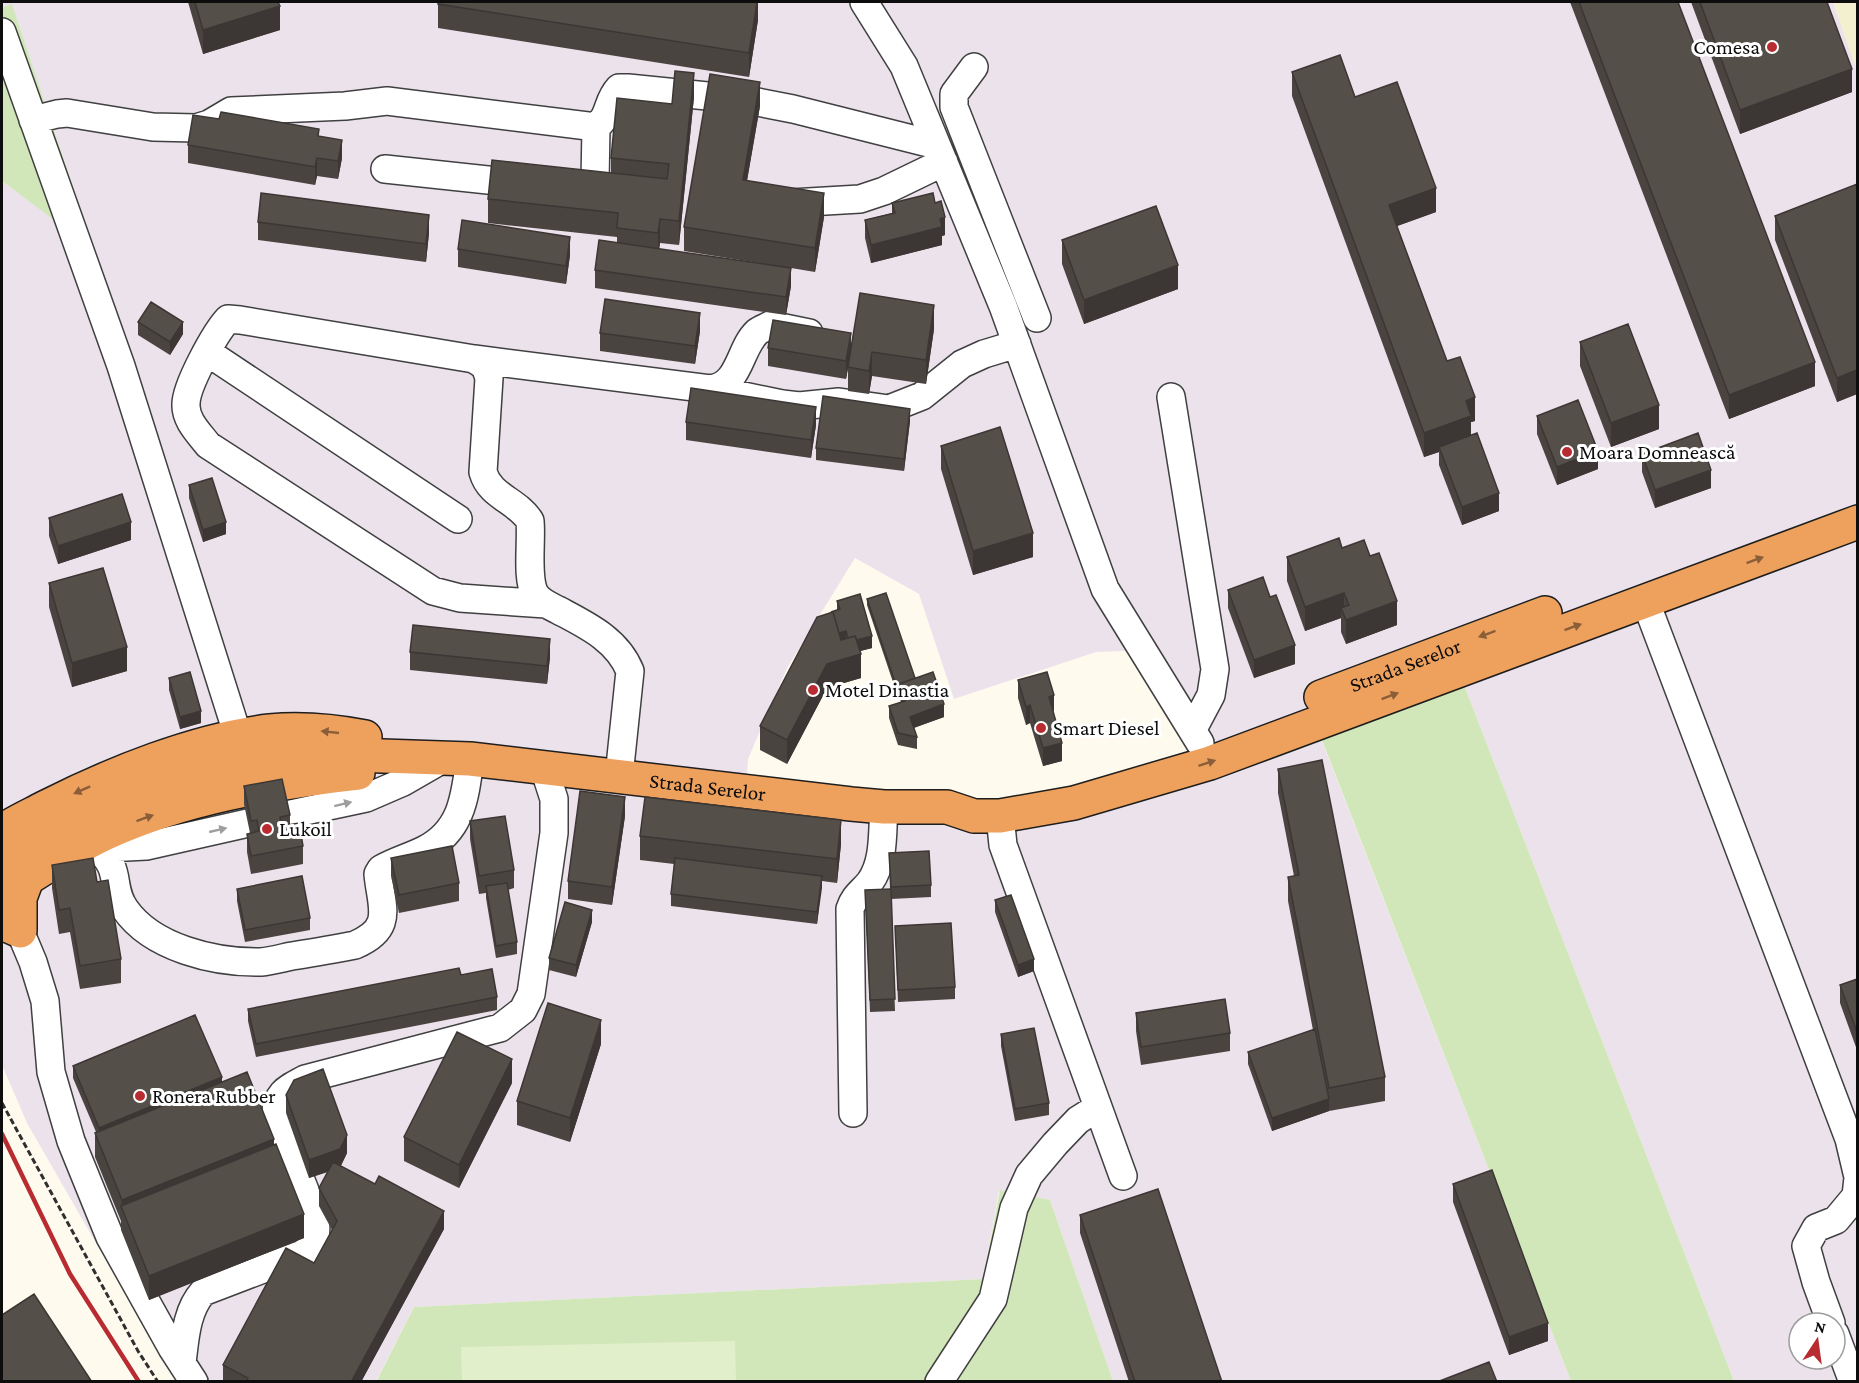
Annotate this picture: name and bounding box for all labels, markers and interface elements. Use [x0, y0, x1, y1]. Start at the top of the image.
place label: Comesa [1693, 35, 1760, 59]
marker: Comesa [1765, 40, 1779, 54]
place label: Moara Domnească [1579, 440, 1736, 464]
marker: Moara Domnească [1560, 445, 1574, 459]
one-way arrow [1747, 554, 1765, 564]
one-way arrow [1564, 622, 1582, 632]
one-way arrow [1478, 630, 1496, 640]
street label: Strada Serelor [1346, 633, 1465, 697]
place label: Motel Dinastia [825, 678, 950, 702]
marker: Motel Dinastia [806, 683, 820, 697]
one-way arrow [1381, 690, 1399, 700]
place label: Smart Diesel [1053, 716, 1159, 740]
marker: Smart Diesel [1034, 721, 1048, 735]
one-way arrow [320, 727, 339, 737]
one-way arrow [1198, 758, 1216, 768]
street label: Strada Serelor [648, 768, 768, 806]
one-way arrow [73, 785, 90, 794]
one-way arrow [334, 798, 353, 808]
one-way arrow [136, 812, 154, 822]
place label: Lukoil [279, 817, 332, 841]
marker: Lukoil [260, 822, 274, 836]
one-way arrow [209, 824, 228, 834]
place label: Ronera Rubber [152, 1084, 276, 1108]
marker: Ronera Rubber [133, 1089, 147, 1103]
north arrow [1787, 1311, 1847, 1371]
text: N [1813, 1317, 1828, 1336]

